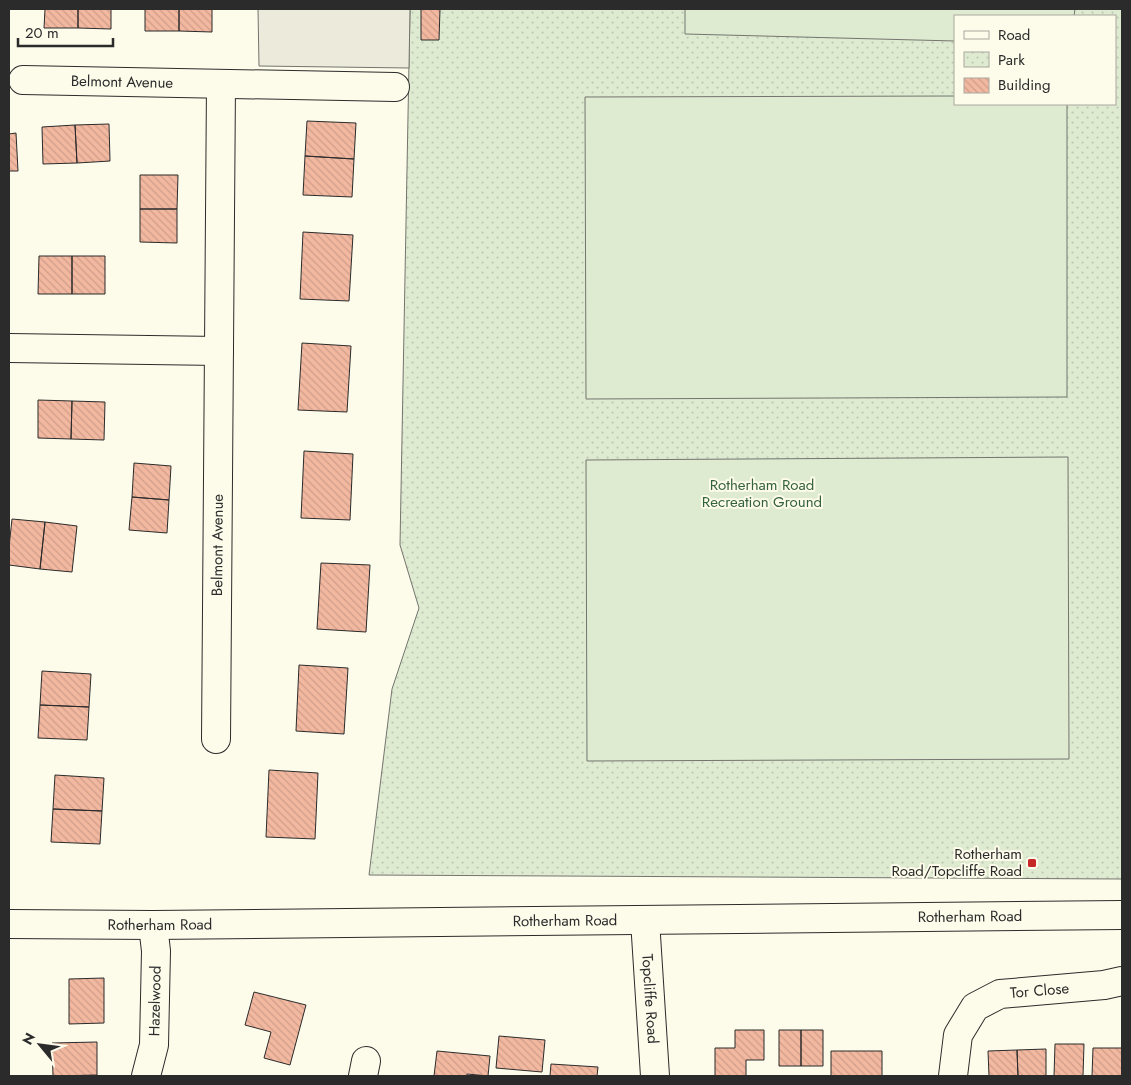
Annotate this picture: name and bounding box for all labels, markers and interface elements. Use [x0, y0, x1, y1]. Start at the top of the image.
scale bar [18, 15, 112, 47]
legend [954, 15, 1116, 105]
text: 20 m [25, 22, 59, 44]
text: Road [998, 24, 1030, 46]
text: Park [998, 49, 1025, 71]
street label: Belmont Avenue [71, 70, 174, 94]
text: Building [998, 74, 1050, 96]
park label: Rotherham Road Recreation Ground [702, 474, 822, 513]
street label: Belmont Avenue [206, 494, 229, 596]
place label: Rotherham Road/Topcliffe Road [891, 843, 1022, 882]
marker: Rotherham Road/Topcliffe Road [1026, 857, 1038, 869]
street label: Rotherham Road [917, 905, 1022, 928]
street label: Rotherham Road [513, 909, 617, 932]
street label: Rotherham Road [108, 913, 212, 936]
street label: Topcliffe Road [636, 953, 664, 1044]
street label: Hazelwood [143, 965, 167, 1037]
street label: Tor Close [1009, 977, 1070, 1004]
north arrow [15, 1020, 65, 1070]
text: N [17, 1029, 40, 1048]

